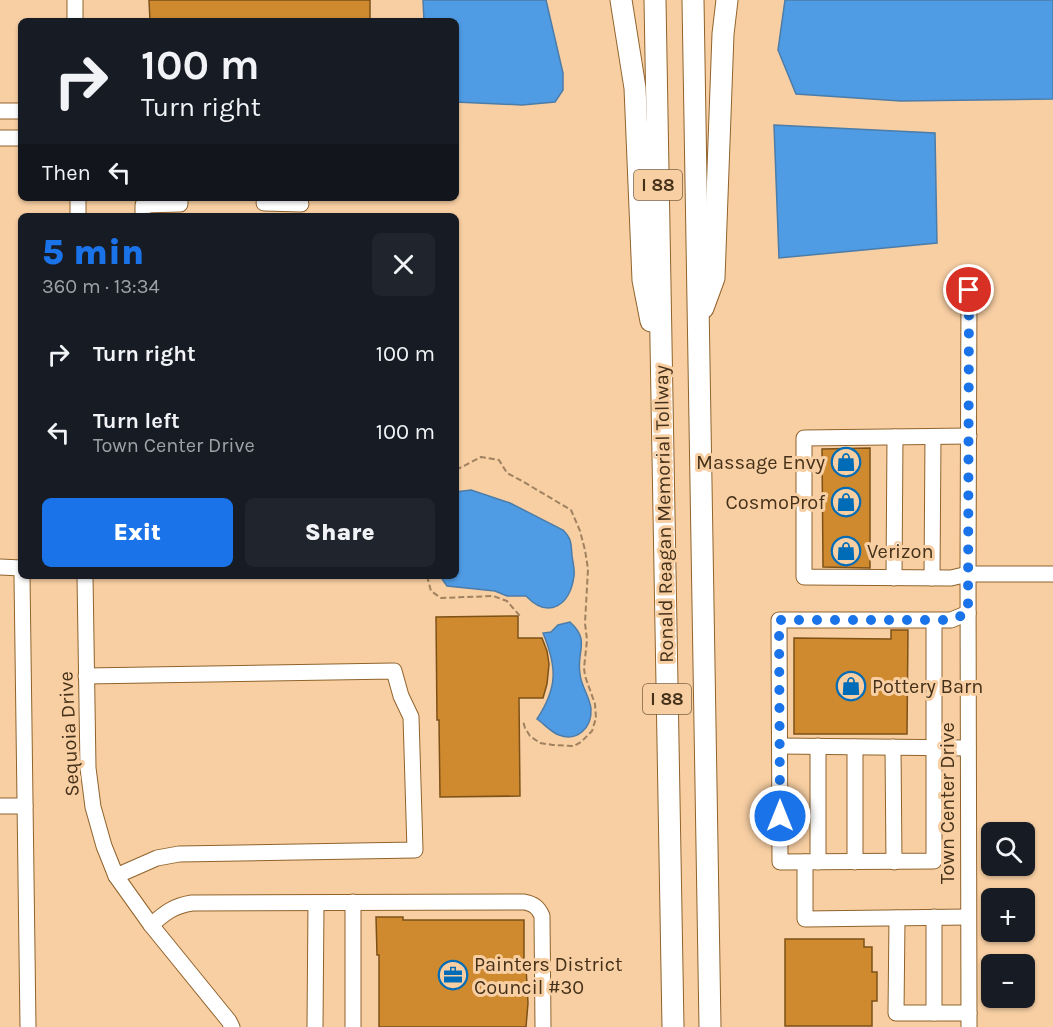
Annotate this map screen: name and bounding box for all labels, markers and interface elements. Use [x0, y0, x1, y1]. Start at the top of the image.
text: 100 m [141, 40, 260, 90]
icon: right [42, 42, 120, 120]
text: Turn right [141, 91, 261, 123]
icon: left [103, 156, 136, 189]
text: Then [42, 160, 91, 186]
road number: I 88 [634, 170, 682, 200]
text: 5 min [42, 231, 144, 273]
button: close [372, 233, 435, 296]
pin [943, 264, 994, 315]
icon: arrive [952, 273, 985, 306]
text: 360 m · 13:34 [42, 275, 160, 298]
icon: right [42, 338, 75, 371]
text: Turn right [93, 341, 196, 367]
text: 100 m [376, 341, 435, 367]
street label: Ronald Reagan Memorial Tollway [650, 365, 678, 663]
text: Turn left [93, 408, 180, 434]
icon: left [42, 416, 75, 449]
text: 100 m [376, 419, 435, 445]
text: Town Center Drive [93, 434, 255, 457]
shop icon: Massage Envy [830, 446, 862, 478]
place label: Massage Envy [696, 451, 825, 474]
shop icon: CosmoProf [830, 486, 862, 518]
place label: CosmoProf [726, 491, 825, 514]
button: Exit [42, 498, 233, 567]
button: Share [245, 498, 435, 567]
shop icon: Verizon [830, 535, 862, 567]
place label: Verizon [867, 540, 934, 563]
shop icon: Pottery Barn [835, 670, 867, 702]
street label: Sequoia Drive [54, 671, 84, 797]
place label: Pottery Barn [872, 675, 983, 698]
road number: I 88 [643, 684, 691, 714]
street label: Town Center Drive [936, 722, 959, 884]
position arrow [748, 784, 812, 848]
map controls [981, 822, 1035, 1008]
button: search [981, 822, 1035, 876]
button: + [981, 888, 1035, 942]
place label: Painters District Council #30 [474, 953, 623, 999]
button: − [981, 954, 1035, 1008]
office icon: Painters District Council #30 [437, 959, 469, 991]

